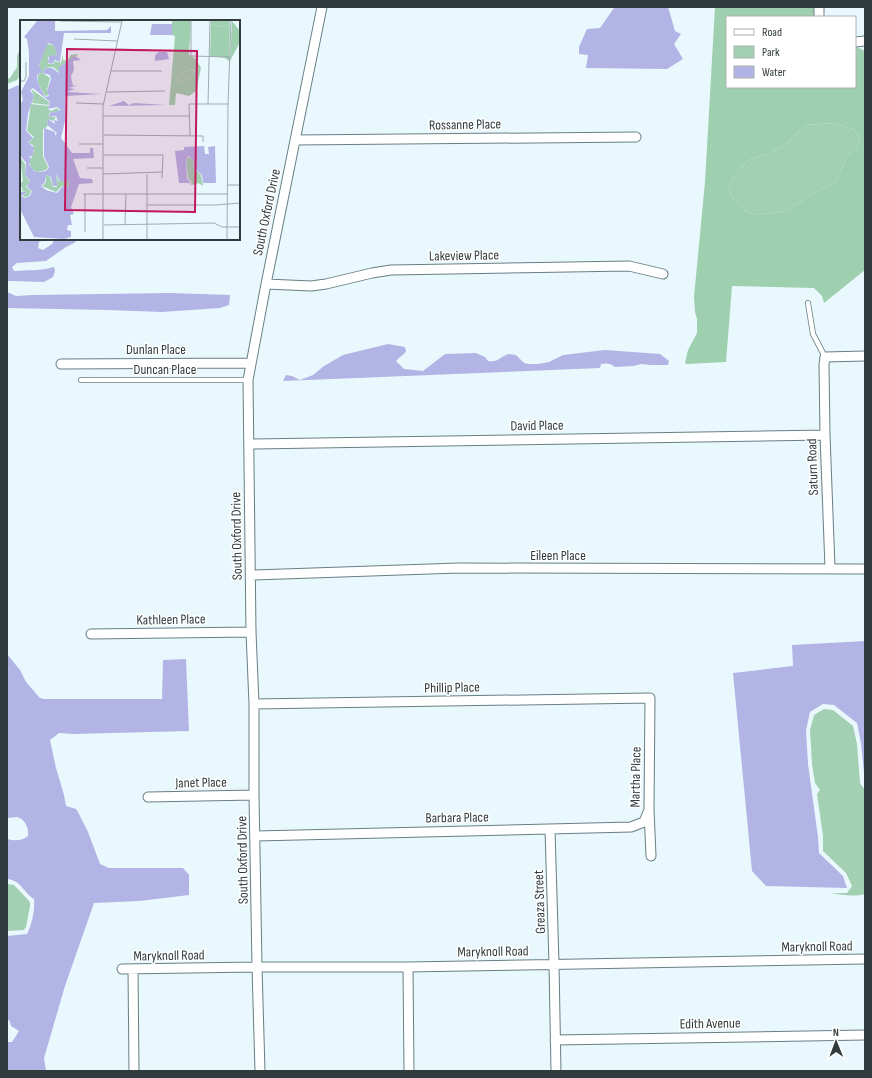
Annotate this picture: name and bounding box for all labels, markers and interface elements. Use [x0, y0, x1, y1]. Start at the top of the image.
legend [726, 16, 856, 88]
inset map [20, 20, 240, 240]
text: Road [762, 25, 782, 40]
text: Park [762, 45, 780, 60]
text: Water [762, 65, 786, 80]
street label: Rossanne Place [429, 115, 501, 134]
street label: South Oxford Drive [249, 167, 284, 257]
street label: Lakeview Place [429, 246, 499, 265]
street label: Dunlan Place [126, 341, 186, 358]
street label: Duncan Place [134, 361, 196, 378]
street label: David Place [510, 417, 564, 434]
street label: Saturn Road [803, 438, 822, 496]
street label: South Oxford Drive [227, 492, 246, 580]
street label: Eileen Place [530, 547, 586, 564]
street label: Kathleen Place [136, 610, 206, 629]
street label: Phillip Place [424, 679, 480, 696]
street label: Martha Place [626, 746, 645, 808]
street label: Janet Place [174, 774, 227, 791]
street label: Barbara Place [425, 808, 489, 827]
street label: South Oxford Drive [233, 816, 252, 904]
street label: Greaza Street [530, 870, 549, 934]
street label: Maryknoll Road [781, 937, 853, 956]
street label: Maryknoll Road [457, 942, 529, 961]
street label: Maryknoll Road [133, 946, 205, 965]
street label: Edith Avenue [679, 1014, 741, 1033]
north arrow [816, 1022, 856, 1062]
text: N [833, 1026, 839, 1039]

